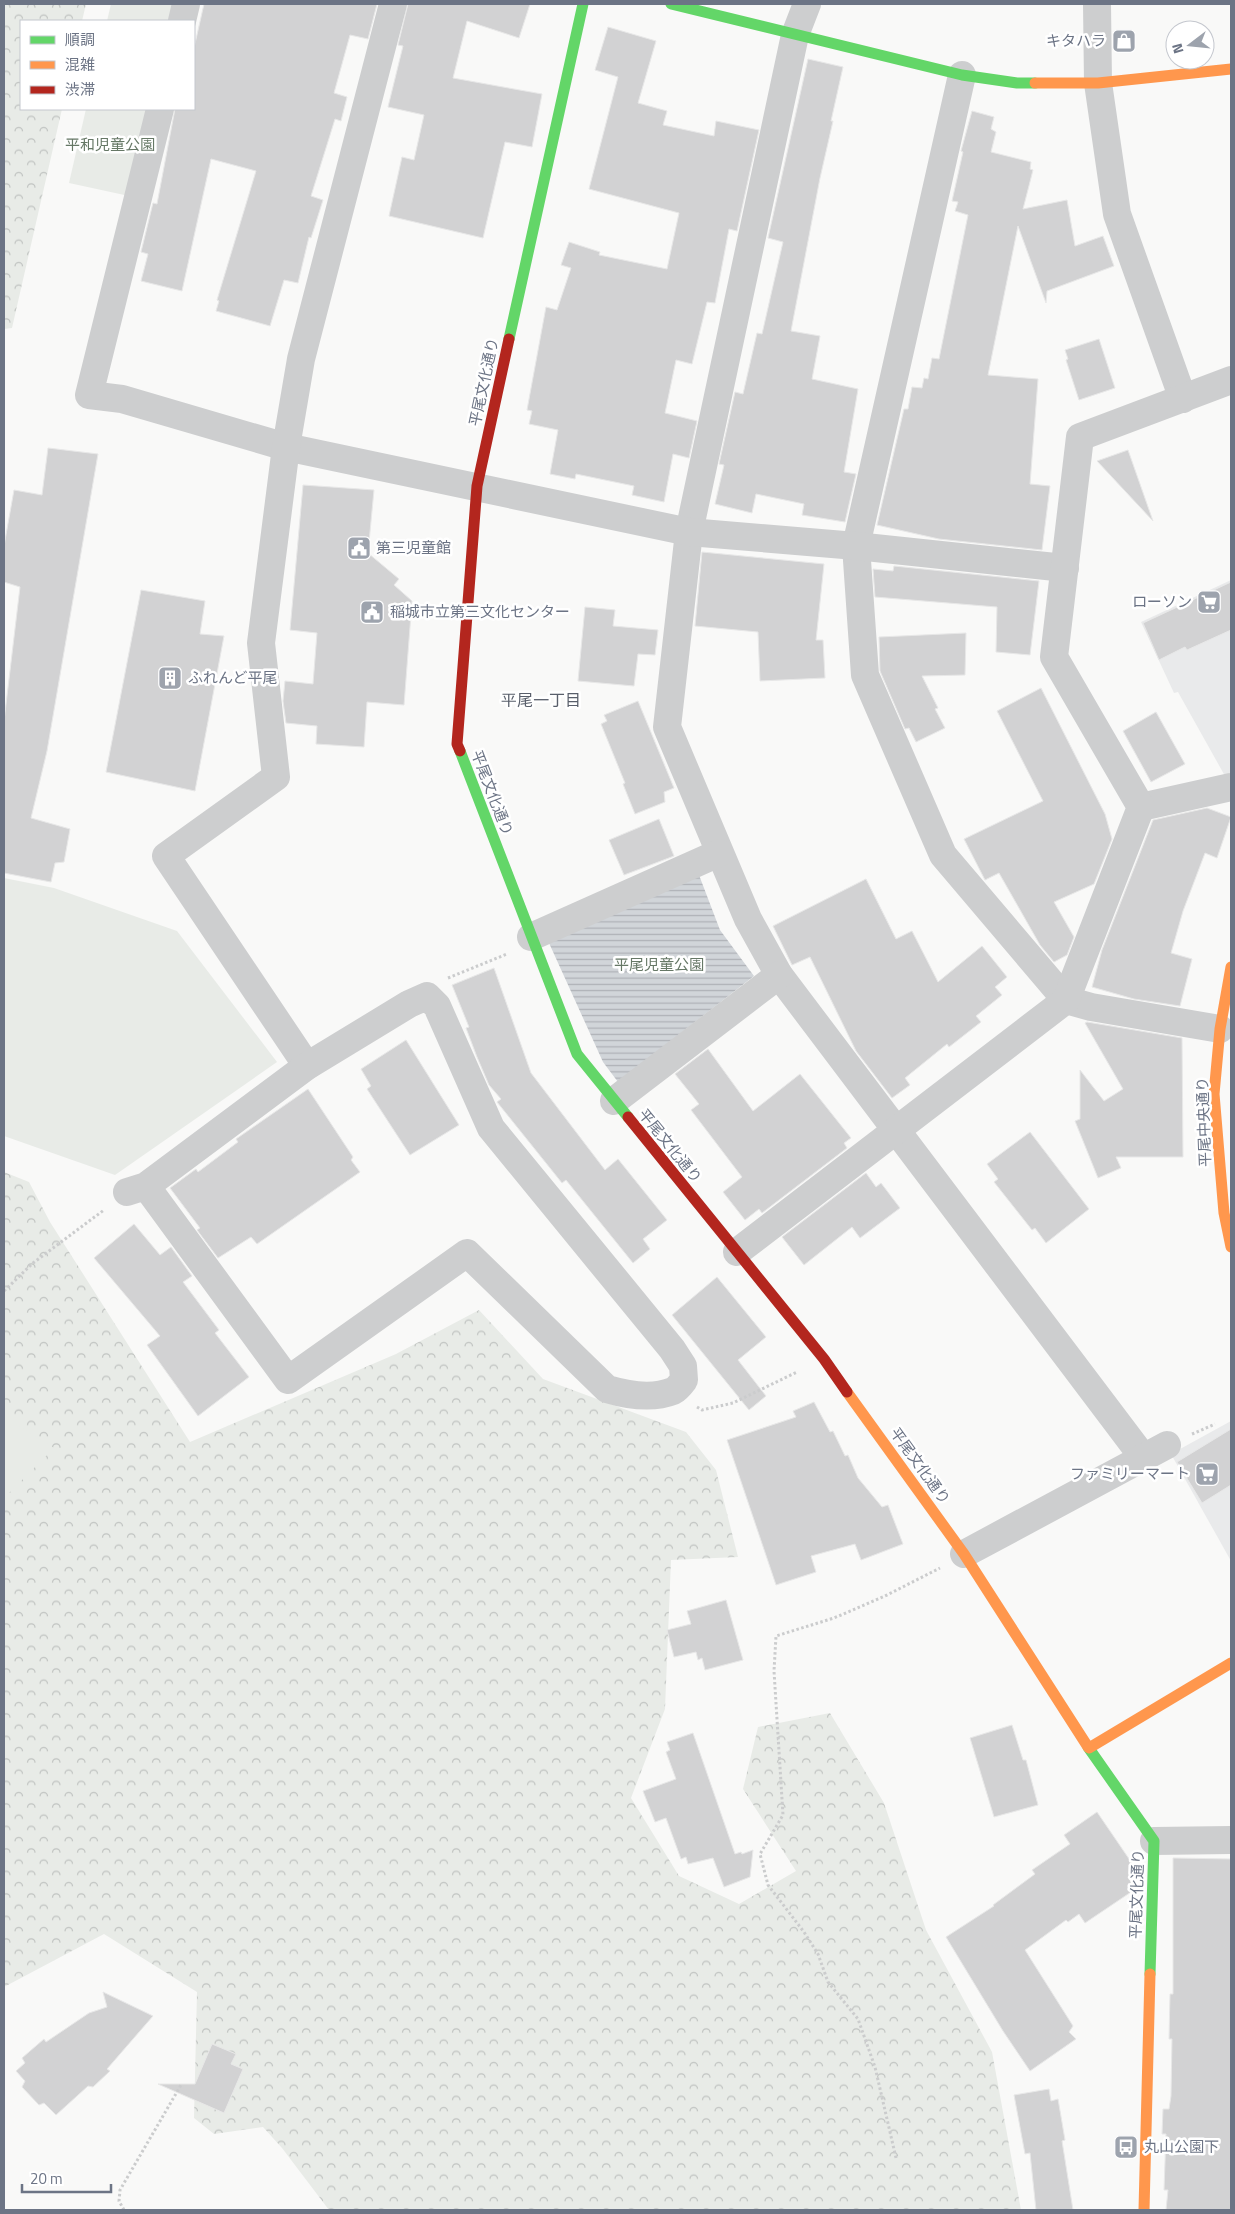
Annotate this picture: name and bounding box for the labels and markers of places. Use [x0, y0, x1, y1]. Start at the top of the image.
shop icon: キタハラ [1111, 28, 1137, 54]
place label: キタハラ [1046, 29, 1106, 52]
public building icon: 第三児童館 [346, 535, 372, 561]
place label: 第三児童館 [376, 536, 451, 559]
supermarket icon: ローソン [1196, 589, 1222, 615]
place label: ローソン [1132, 590, 1192, 613]
public building icon: 稲城市立第三文化センター [359, 599, 385, 625]
place label: 稲城市立第三文化センター [390, 600, 570, 623]
building icon: ふれんど平尾 [157, 665, 183, 691]
place label: ふれんど平尾 [188, 666, 278, 689]
supermarket icon: ファミリーマート [1194, 1461, 1220, 1487]
place label: ファミリーマート [1070, 1462, 1190, 1485]
bus stop icon: 丸山公園下 [1113, 2134, 1139, 2160]
place label: 丸山公園下 [1144, 2135, 1219, 2158]

